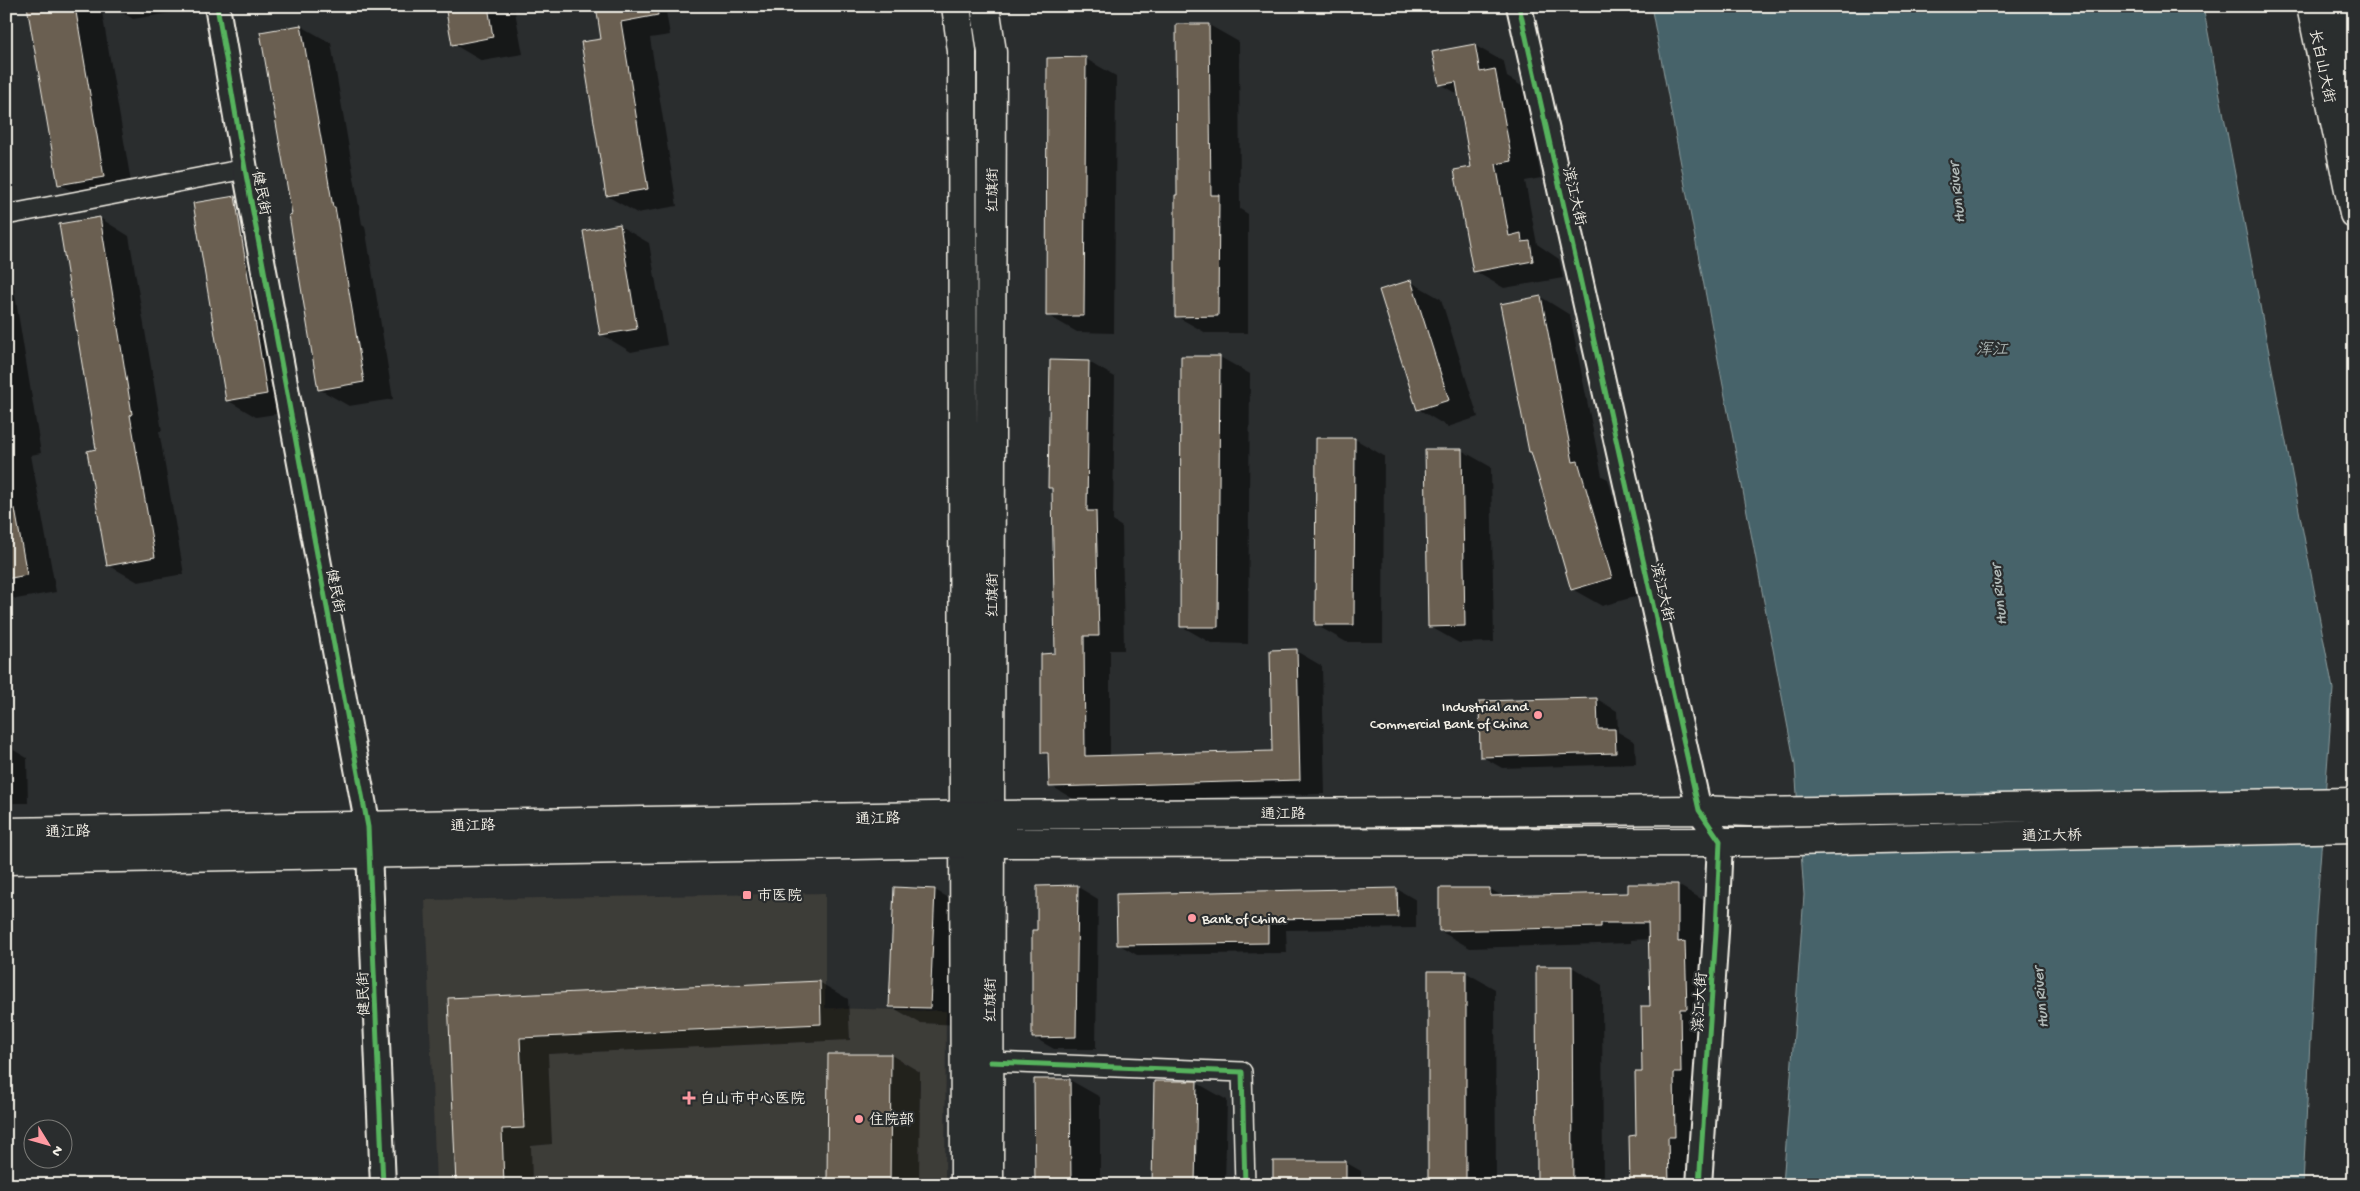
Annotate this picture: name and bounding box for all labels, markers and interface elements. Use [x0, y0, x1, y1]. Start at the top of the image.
street label: 长白山大街 [2304, 28, 2338, 105]
water label: Hun River [1946, 158, 1971, 224]
street label: 滨江大街 [1558, 165, 1589, 228]
street label: 红旗街 [985, 167, 1003, 213]
street label: 健民街 [247, 170, 273, 217]
water label: 浑江 [1976, 341, 2009, 361]
water label: Hun River [1988, 560, 2013, 626]
street label: 滨江大街 [1646, 561, 1677, 624]
street label: 健民街 [321, 568, 347, 615]
street label: 红旗街 [985, 572, 1003, 618]
place label: Industrial and Commercial Bank of China [1370, 699, 1529, 734]
marker: Industrial and Commercial Bank of China [1532, 709, 1544, 721]
street label: 通江路 [1260, 806, 1306, 824]
street label: 通江路 [855, 811, 901, 829]
street label: 通江路 [450, 818, 496, 836]
street label: 通江路 [45, 824, 91, 842]
street label: 通江大桥 [2022, 827, 2082, 847]
place label: 市医院 [757, 887, 802, 906]
marker: 市医院 [741, 889, 753, 901]
place label: Bank of China [1201, 911, 1287, 929]
marker: Bank of China [1186, 912, 1198, 924]
water label: Hun River [2030, 963, 2055, 1029]
street label: 健民街 [355, 971, 375, 1017]
street label: 滨江大街 [1690, 972, 1712, 1033]
street label: 红旗街 [983, 977, 1001, 1023]
place label: 白山市中心医院 [700, 1090, 805, 1109]
marker: 白山市中心医院 [682, 1091, 696, 1105]
place label: 住院部 [869, 1111, 914, 1130]
marker: 住院部 [853, 1113, 865, 1125]
north arrow [22, 1118, 72, 1168]
text: N [47, 1142, 66, 1159]

